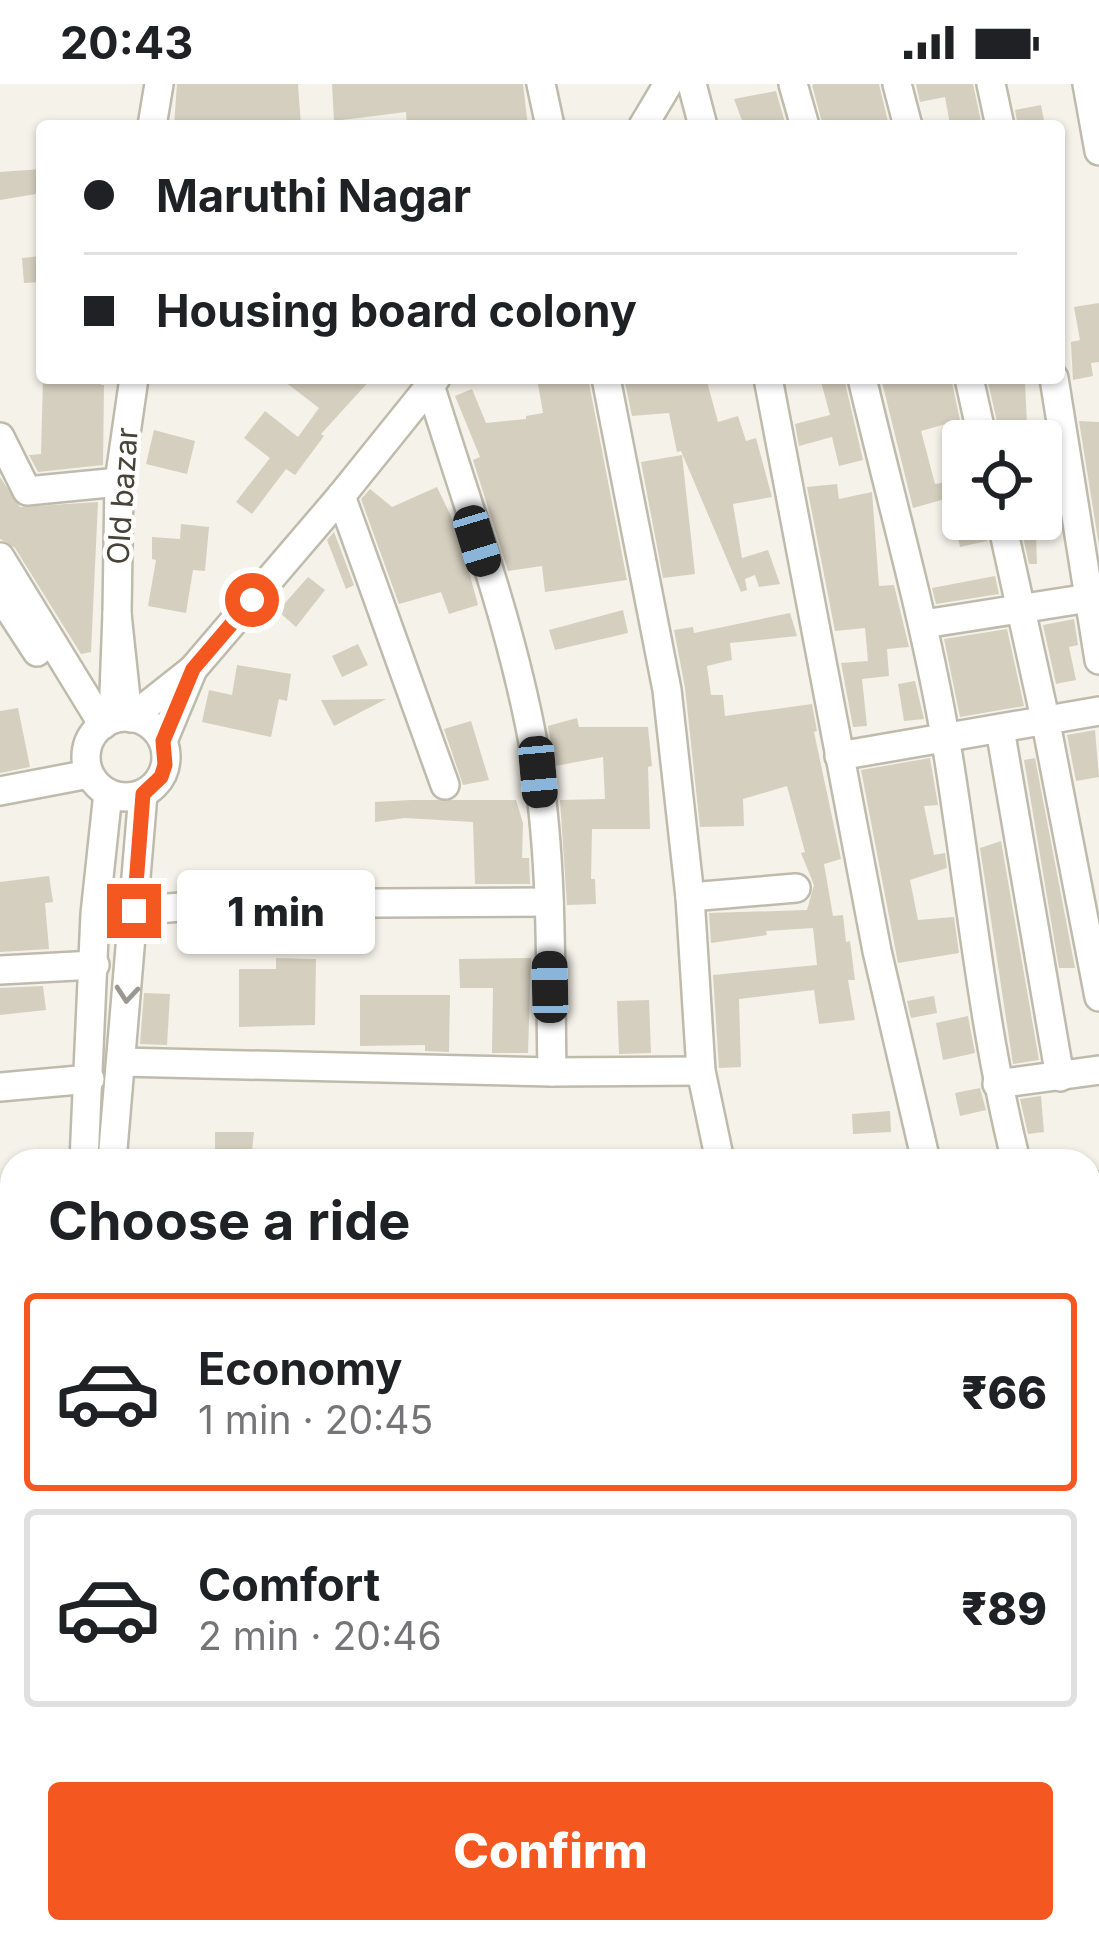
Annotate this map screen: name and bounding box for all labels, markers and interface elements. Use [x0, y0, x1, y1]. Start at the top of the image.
text: 20:43 [60, 15, 193, 70]
text: Maruthi Nagar [156, 168, 471, 223]
text: Housing board colony [156, 283, 637, 338]
map controls [942, 420, 1062, 540]
button: locate [942, 420, 1062, 540]
street label: Old bazar [99, 426, 145, 566]
car [449, 501, 505, 581]
route start [225, 573, 279, 627]
car [517, 735, 559, 809]
callout: 1 min [176, 869, 374, 953]
route end [107, 884, 161, 938]
text: 1 min [227, 888, 325, 935]
car [531, 951, 569, 1023]
one-way arrow [114, 985, 140, 1004]
text: Choose a ride [48, 1188, 410, 1253]
icon: car [54, 1338, 162, 1446]
text: Economy [198, 1341, 402, 1396]
text: ₹66 [961, 1365, 1047, 1420]
text: 1 min · 20:45 [198, 1396, 433, 1443]
icon: car [54, 1554, 162, 1662]
text: Comfort [198, 1557, 380, 1612]
text: ₹89 [961, 1581, 1047, 1636]
text: 2 min · 20:46 [198, 1612, 442, 1659]
button: Confirm [48, 1782, 1053, 1920]

